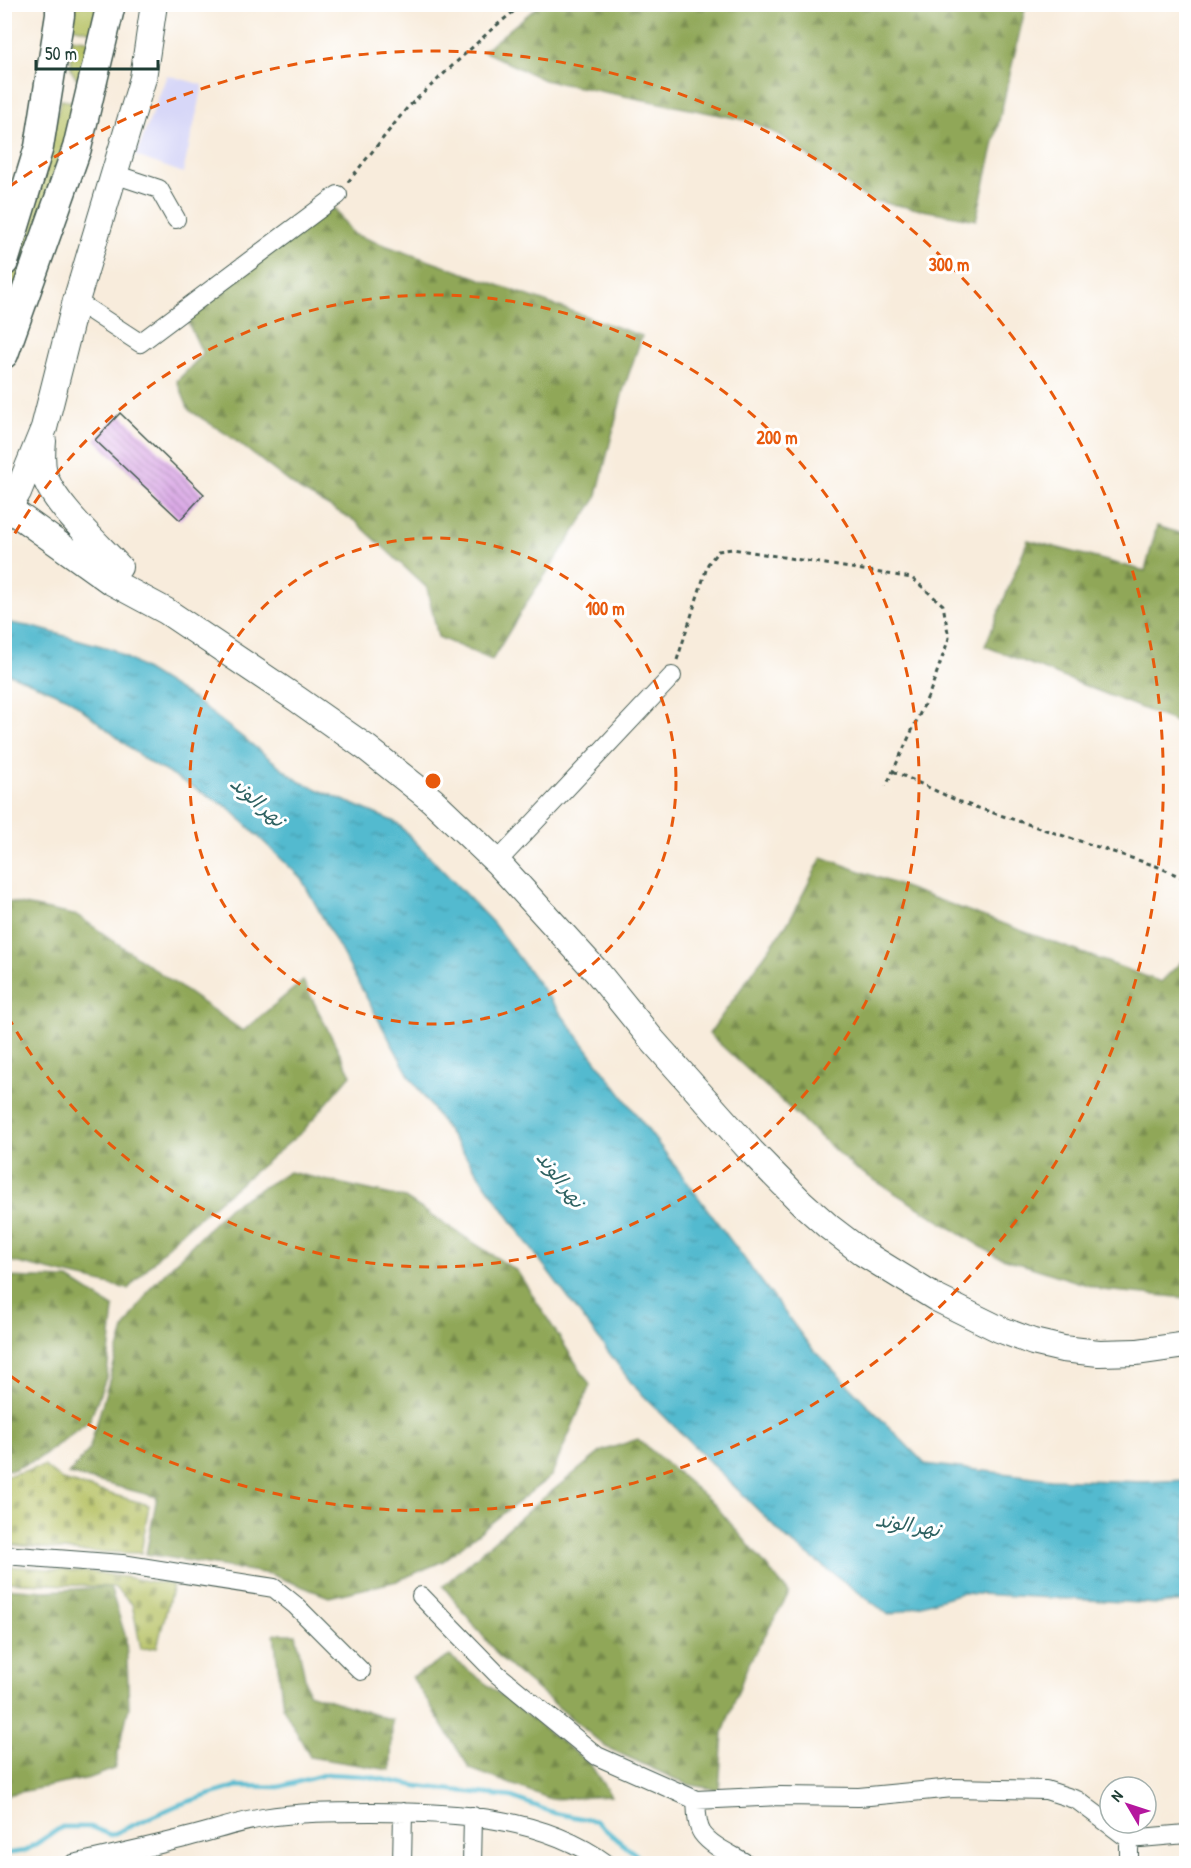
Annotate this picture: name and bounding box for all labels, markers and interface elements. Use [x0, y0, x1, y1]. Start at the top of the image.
scale bar [36, 33, 158, 71]
text: 50 m [45, 41, 77, 66]
text: 300 m [929, 252, 969, 277]
text: 200 m [757, 425, 797, 450]
text: 100 m [585, 596, 625, 621]
water label: نهر الوند [225, 769, 293, 834]
centre of rings [423, 771, 443, 791]
water label: نهر الوند [531, 1145, 593, 1215]
water label: نهر الوند [874, 1505, 945, 1543]
north arrow [1098, 1775, 1158, 1835]
text: N [1105, 1785, 1128, 1806]

